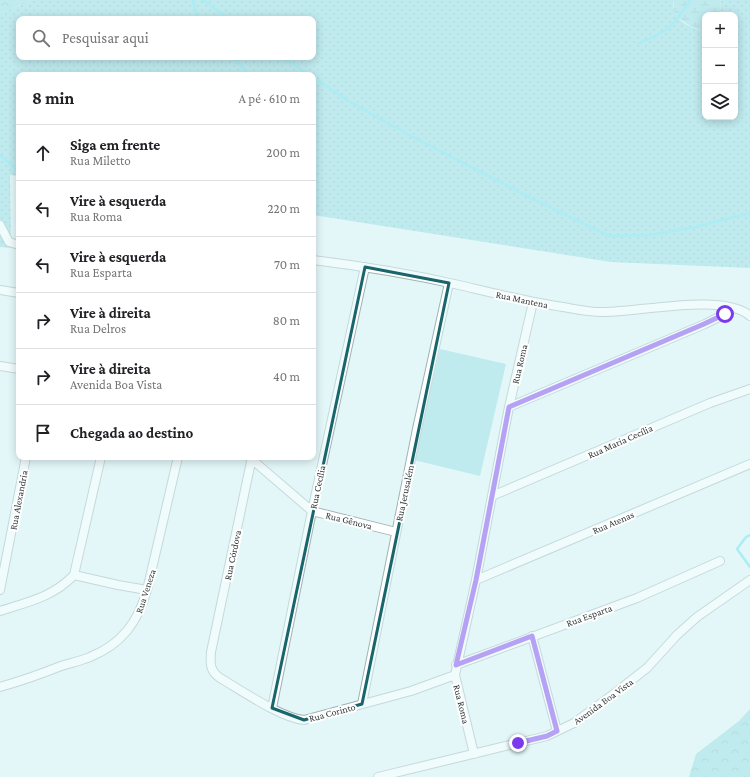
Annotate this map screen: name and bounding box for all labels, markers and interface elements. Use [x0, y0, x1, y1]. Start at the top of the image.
map controls [702, 12, 738, 120]
button: + [702, 12, 738, 48]
search box [16, 16, 316, 60]
icon: search [30, 27, 52, 49]
text: Pesquisar aqui [62, 30, 149, 46]
button: − [702, 48, 738, 84]
button: layers [702, 84, 738, 120]
text: 8 min [32, 89, 74, 108]
text: A pé · 610 m [238, 91, 300, 106]
text: Siga em frente [70, 137, 160, 153]
icon: ahead [32, 142, 54, 164]
text: 200 m [266, 145, 300, 160]
text: Rua Miletto [70, 153, 131, 168]
text: Vire à esquerda [70, 193, 166, 209]
icon: left [32, 198, 54, 220]
text: 220 m [267, 201, 300, 216]
text: Rua Roma [70, 209, 122, 224]
text: Vire à esquerda [70, 249, 166, 265]
icon: left [32, 254, 54, 276]
text: 70 m [274, 257, 300, 272]
text: Rua Esparta [70, 265, 132, 280]
street label: Rua Mantena [495, 289, 549, 310]
text: Vire à direita [70, 305, 151, 321]
route start [716, 305, 734, 323]
icon: right [32, 310, 54, 332]
text: 80 m [273, 313, 300, 328]
text: Rua Delros [70, 321, 126, 336]
street label: Rua Roma [510, 343, 529, 385]
text: Vire à direita [70, 361, 151, 377]
icon: right [32, 366, 54, 388]
text: 40 m [273, 369, 300, 384]
text: Avenida Boa Vista [70, 377, 162, 392]
icon: arrive [32, 422, 54, 444]
street label: Rua Maria Cecília [586, 422, 655, 461]
text: Chegada ao destino [70, 425, 193, 441]
street label: Rua Cecília [308, 464, 328, 510]
street label: Rua Jerusalém [393, 464, 416, 522]
street label: Rua Alexandria [7, 469, 30, 531]
street label: Rua Gênova [325, 509, 374, 532]
street label: Rua Atenas [591, 509, 636, 536]
street label: Rua Córdova [222, 529, 243, 581]
street label: Rua Veneza [133, 567, 158, 615]
street label: Rua Esparta [565, 602, 614, 629]
street label: Avenida Boa Vista [571, 676, 636, 727]
street label: Rua Roma [451, 683, 472, 725]
street label: Rua Corinto [308, 701, 357, 724]
route end [509, 734, 527, 752]

